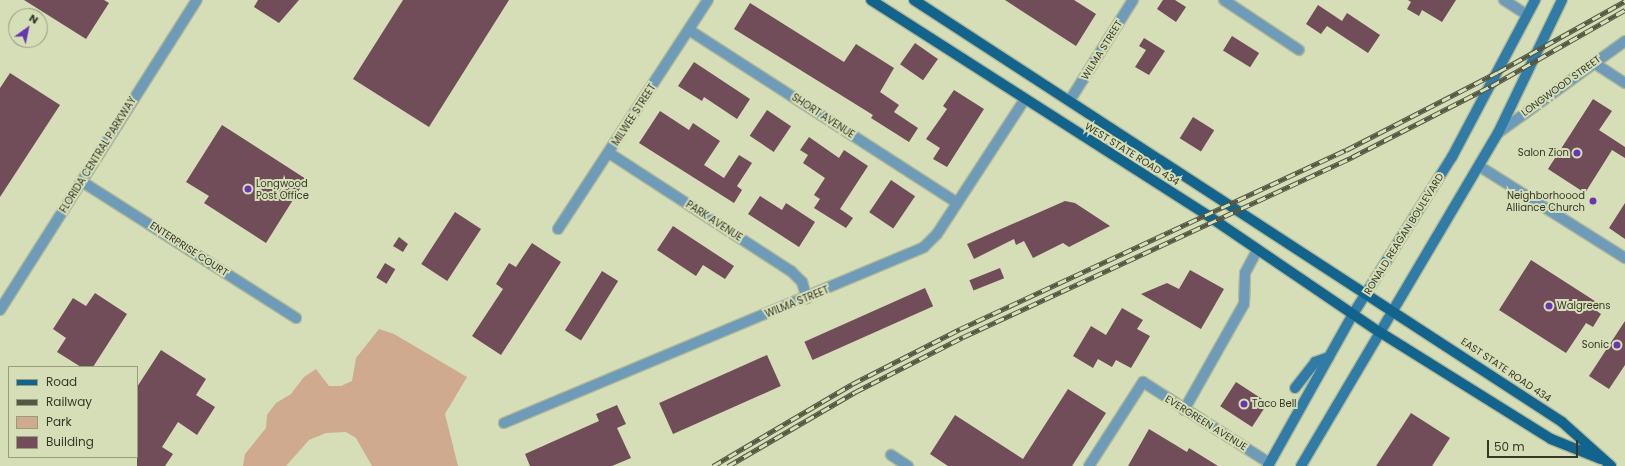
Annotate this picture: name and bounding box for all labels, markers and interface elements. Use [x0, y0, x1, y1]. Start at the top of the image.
north arrow [8, 8, 48, 48]
text: N [26, 10, 42, 28]
street label: WILMA STREET [1079, 18, 1125, 82]
street label: LONGWOOD STREET [1519, 53, 1603, 119]
street label: MILWEE STREET [610, 82, 658, 148]
street label: SHORT AVENUE [789, 91, 857, 141]
street label: FLORIDA CENTRAL PARKWAY [57, 95, 139, 215]
street label: WEST STATE ROAD 434 [1083, 120, 1181, 188]
place label: Salon Zion [1518, 147, 1569, 159]
marker: Salon Zion [1572, 148, 1582, 158]
street label: RONALD REAGAN BOULEVARD [1362, 171, 1446, 297]
place label: Longwood Post Office [256, 177, 309, 200]
marker: Longwood Post Office [243, 184, 253, 194]
place label: Neighborhoood Alliance Church [1506, 189, 1585, 212]
marker: Neighborhoood Alliance Church [1588, 196, 1598, 206]
street label: PARK AVENUE [684, 198, 744, 244]
street label: ENTERPRISE COURT [148, 219, 230, 279]
street label: WILMA STREET [763, 284, 831, 320]
place label: Walgreens [1557, 300, 1610, 312]
marker: Walgreens [1544, 301, 1554, 311]
street label: EAST STATE ROAD 434 [1459, 335, 1553, 405]
place label: Sonic [1582, 339, 1609, 351]
marker: Sonic [1612, 340, 1622, 350]
legend [8, 366, 138, 458]
text: Road [46, 373, 77, 390]
text: Railway [46, 393, 92, 410]
street label: EVERGREEN AVENUE [1163, 393, 1249, 453]
place label: Taco Bell [1252, 398, 1297, 410]
marker: Taco Bell [1239, 399, 1249, 409]
text: Park [46, 413, 72, 430]
scale bar [1489, 432, 1580, 458]
text: Building [46, 433, 94, 450]
text: 50 m [1494, 438, 1525, 455]

